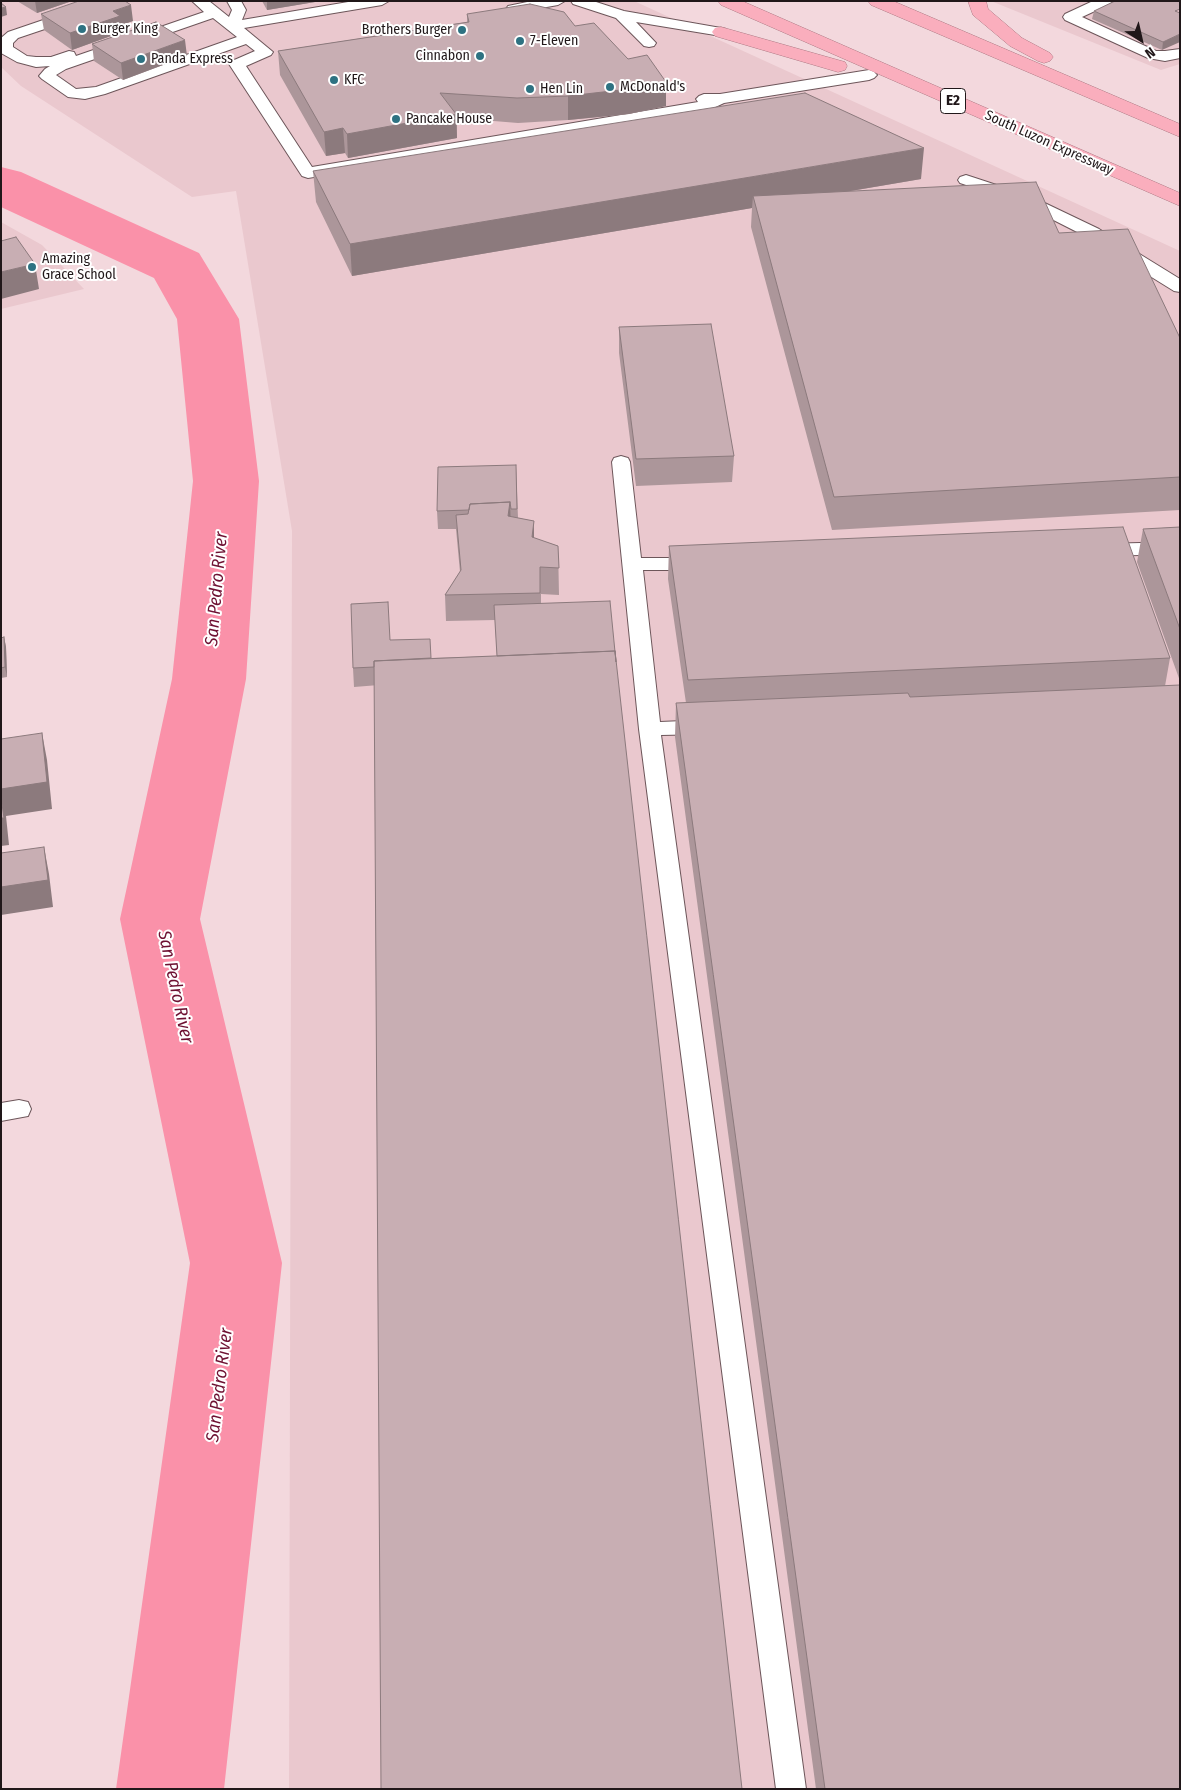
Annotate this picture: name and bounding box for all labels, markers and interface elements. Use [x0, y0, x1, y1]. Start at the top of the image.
north arrow [1116, 15, 1166, 65]
place label: Burger King [92, 21, 158, 37]
place label: Brothers Burger [362, 22, 452, 38]
marker: Burger King [76, 23, 88, 35]
marker: Brothers Burger [456, 24, 468, 36]
place label: 7-Eleven [530, 33, 578, 49]
marker: 7-Eleven [514, 35, 526, 47]
text: N [1142, 43, 1158, 62]
place label: Cinnabon [416, 48, 470, 64]
marker: Cinnabon [474, 50, 486, 62]
place label: Panda Express [151, 51, 233, 67]
marker: Panda Express [135, 53, 147, 65]
place label: KFC [344, 72, 364, 88]
marker: KFC [328, 74, 340, 86]
place label: McDonald's [620, 79, 685, 95]
place label: Hen Lin [540, 81, 583, 97]
marker: McDonald's [604, 81, 616, 93]
marker: Hen Lin [524, 83, 536, 95]
road number: E2 [940, 88, 966, 114]
street label: South Luzon Expressway [982, 107, 1116, 179]
place label: Pancake House [406, 111, 492, 127]
marker: Pancake House [390, 113, 402, 125]
place label: Amazing Grace School [42, 251, 116, 284]
marker: Amazing Grace School [26, 261, 38, 273]
water label: San Pedro River [201, 531, 233, 647]
water label: San Pedro River [153, 929, 197, 1045]
water label: San Pedro River [202, 1327, 238, 1443]

